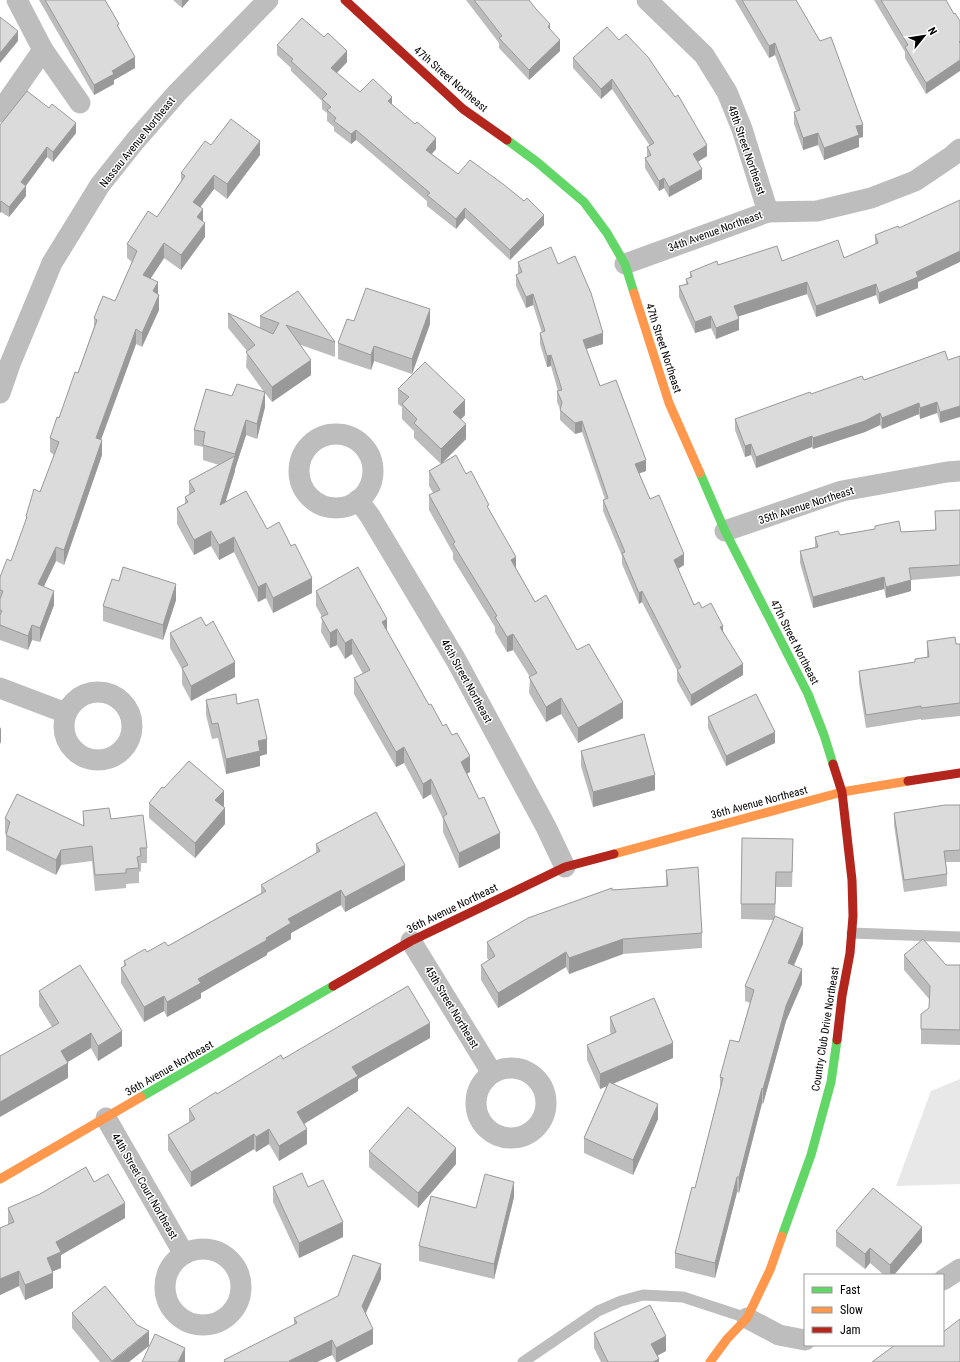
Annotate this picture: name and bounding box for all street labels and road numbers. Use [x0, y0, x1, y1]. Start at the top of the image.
street label: 47th Street Northeast [411, 44, 490, 115]
street label: Nassau Avenue Northeast [97, 94, 178, 190]
street label: 48th Street Northeast [725, 104, 768, 196]
street label: 34th Avenue Northeast [666, 208, 764, 255]
street label: 47th Street Northeast [643, 302, 684, 395]
street label: 35th Avenue Northeast [757, 484, 855, 527]
street label: 47th Street Northeast [768, 598, 822, 687]
street label: 46th Street Northeast [438, 637, 495, 725]
street label: 36th Avenue Northeast [709, 783, 809, 822]
street label: 36th Avenue Northeast [405, 881, 500, 936]
street label: 45th Street Northeast [422, 964, 481, 1051]
street label: Country Club Drive Northeast [809, 966, 842, 1092]
street label: 36th Avenue Northeast [123, 1038, 216, 1099]
street label: 44th Street Court Northeast [109, 1131, 180, 1241]

